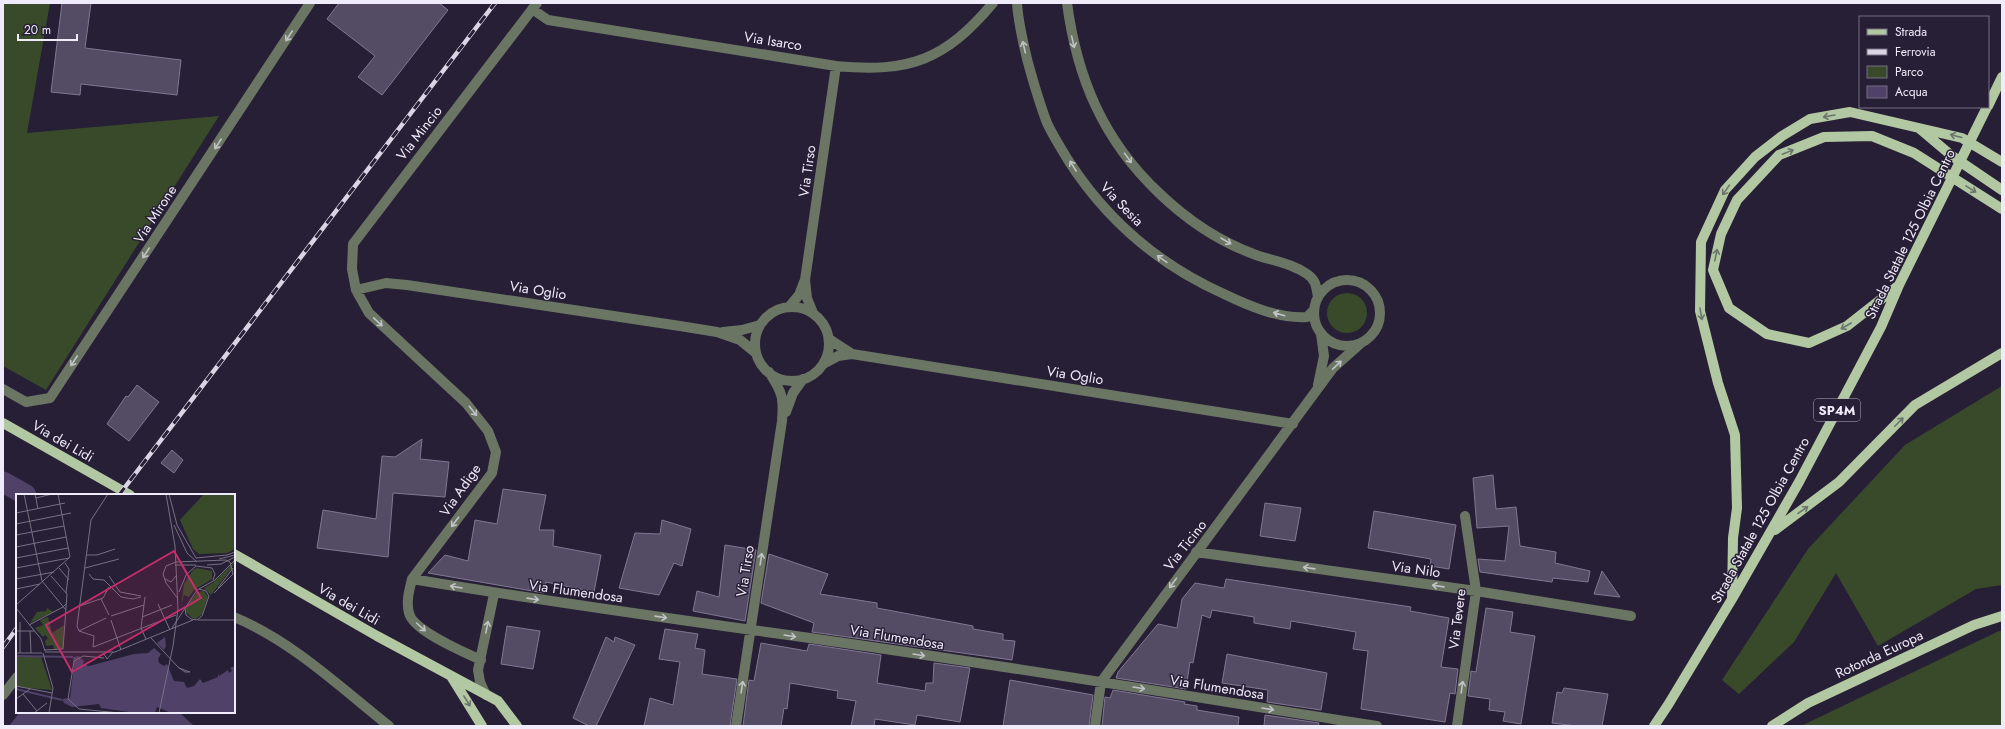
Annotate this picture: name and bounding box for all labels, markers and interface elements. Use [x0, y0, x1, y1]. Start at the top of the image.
scale bar [18, 16, 77, 42]
legend [1859, 16, 1989, 108]
text: 20 m [24, 21, 51, 39]
text: Strada [1895, 23, 1927, 41]
street label: Via Isarco [743, 27, 804, 56]
one-way arrow [284, 30, 292, 42]
one-way arrow [1069, 35, 1077, 48]
one-way arrow [1020, 41, 1028, 54]
text: Ferrovia [1895, 43, 1936, 61]
text: Parco [1895, 63, 1924, 81]
text: Acqua [1895, 83, 1928, 101]
street label: Via Mincio [391, 101, 447, 164]
one-way arrow [1823, 112, 1836, 120]
one-way arrow [1949, 132, 1962, 140]
one-way arrow [213, 139, 222, 150]
street label: Via Tirso [793, 143, 821, 198]
street label: Strada Statale 125 Olbia Centro [1860, 145, 1960, 322]
one-way arrow [1781, 147, 1793, 155]
one-way arrow [1124, 152, 1132, 163]
one-way arrow [1068, 160, 1076, 172]
street label: Via Sesia [1096, 177, 1148, 231]
street label: Via Mirone [129, 181, 181, 247]
one-way arrow [1722, 184, 1730, 195]
one-way arrow [1965, 184, 1976, 193]
one-way arrow [1220, 238, 1232, 246]
one-way arrow [142, 247, 150, 258]
one-way arrow [1713, 249, 1721, 262]
one-way arrow [1157, 255, 1168, 263]
street label: Via Oglio [508, 276, 568, 304]
one-way arrow [1697, 307, 1705, 320]
one-way arrow [1273, 310, 1286, 318]
one-way arrow [373, 317, 383, 326]
one-way arrow [1840, 322, 1852, 330]
one-way arrow [70, 355, 78, 366]
one-way arrow [1332, 360, 1342, 370]
street label: Via Oglio [1045, 361, 1105, 389]
road number: SP4M [1814, 399, 1860, 421]
one-way arrow [468, 406, 477, 417]
street label: Via dei Lidi [28, 415, 98, 467]
one-way arrow [1894, 417, 1904, 427]
street label: Strada Statale 125 Olbia Centro [1706, 433, 1814, 607]
street label: Via Adige [435, 460, 485, 520]
inset map [16, 494, 235, 713]
one-way arrow [1798, 506, 1809, 514]
street label: Via Ticino [1159, 515, 1211, 575]
one-way arrow [451, 516, 459, 527]
street label: Via Tirso [731, 543, 759, 598]
one-way arrow [758, 553, 766, 566]
street label: Via Nilo [1390, 556, 1442, 582]
one-way arrow [1303, 564, 1316, 571]
street label: Via Flumendosa [528, 574, 624, 608]
one-way arrow [1169, 577, 1177, 588]
street label: Via dei Lidi [314, 578, 384, 630]
one-way arrow [1432, 582, 1445, 590]
one-way arrow [449, 583, 462, 591]
street label: Via Tevere [1443, 588, 1471, 650]
one-way arrow [526, 595, 539, 603]
one-way arrow [654, 613, 667, 621]
street label: Via Flumendosa [849, 620, 945, 654]
one-way arrow [484, 621, 492, 634]
one-way arrow [415, 622, 425, 631]
street label: Rotonda Europa [1832, 625, 1926, 683]
one-way arrow [783, 632, 796, 640]
one-way arrow [912, 651, 925, 659]
street label: Via Flumendosa [1169, 670, 1265, 704]
one-way arrow [738, 681, 746, 694]
one-way arrow [1459, 681, 1466, 694]
one-way arrow [1132, 684, 1145, 692]
one-way arrow [463, 695, 471, 707]
one-way arrow [1261, 705, 1274, 713]

